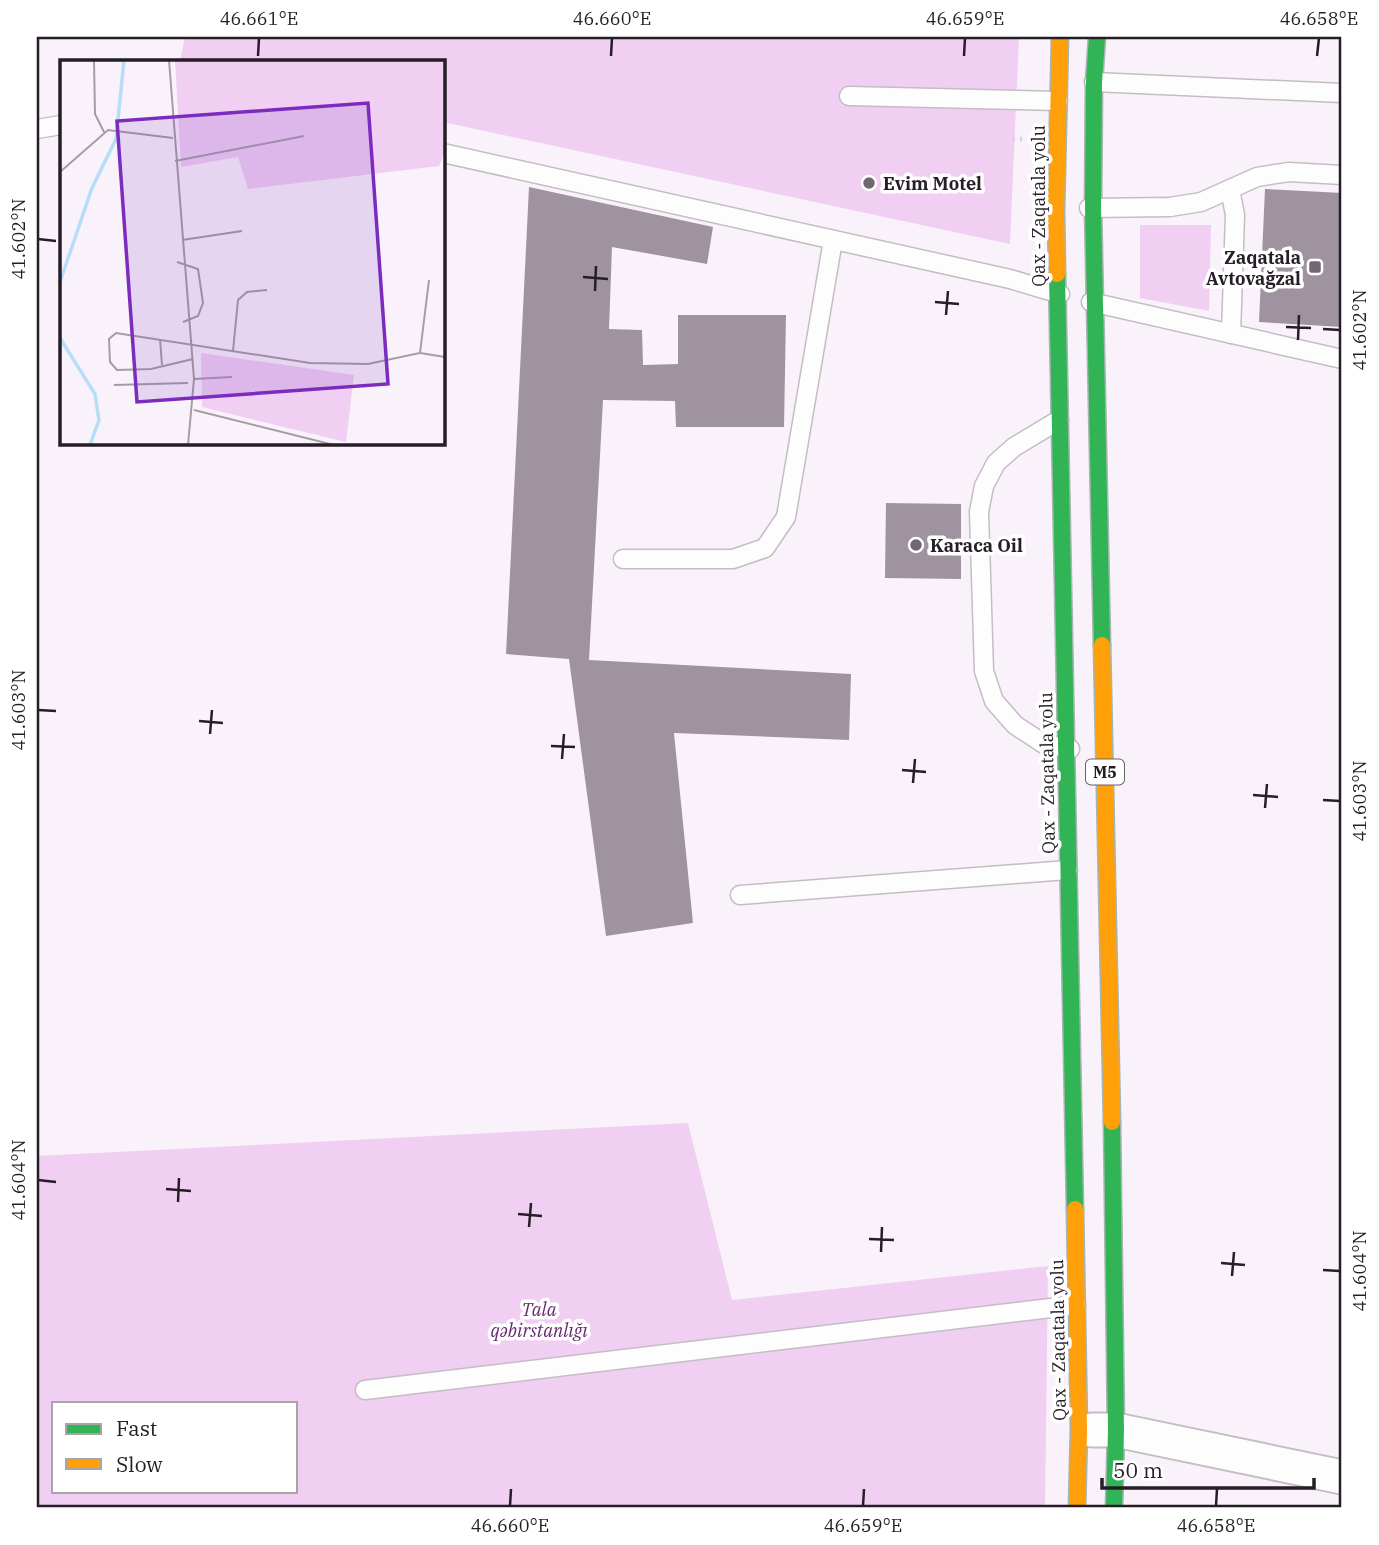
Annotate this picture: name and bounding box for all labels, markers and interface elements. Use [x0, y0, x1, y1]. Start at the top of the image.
text: 46.661°E [220, 7, 298, 30]
text: 46.660°E [573, 7, 651, 30]
text: 46.659°E [926, 7, 1004, 30]
text: 46.658°E [1280, 7, 1358, 30]
inset map [60, 60, 444, 444]
street label: Qax - Zaqatala yolu [1027, 125, 1050, 287]
place label: Evim Motel [883, 172, 982, 195]
marker: Evim Motel [861, 175, 877, 191]
text: 41.602°N [7, 198, 30, 280]
place label: Zaqatala Avtovağzal [1206, 246, 1301, 290]
marker: Zaqatala Avtovağzal [1307, 259, 1323, 275]
text: 41.602°N [1348, 289, 1371, 371]
place label: Karaca Oil [930, 534, 1023, 557]
marker: Karaca Oil [908, 537, 924, 553]
text: 41.603°N [7, 669, 30, 751]
street label: Qax - Zaqatala yolu [1034, 692, 1060, 854]
road number: M5 [1086, 760, 1124, 785]
text: 41.603°N [1348, 760, 1371, 842]
text: 41.604°N [7, 1139, 30, 1221]
text: 41.604°N [1348, 1230, 1371, 1312]
street label: Qax - Zaqatala yolu [1045, 1259, 1071, 1421]
park label: Tala qəbirstanlığı [490, 1298, 588, 1342]
legend [52, 1402, 298, 1492]
text: Fast [116, 1414, 157, 1442]
scale bar [1102, 1447, 1314, 1491]
text: Slow [116, 1450, 163, 1478]
text: 50 m [1113, 1456, 1163, 1484]
text: 46.660°E [471, 1514, 549, 1537]
text: 46.659°E [824, 1514, 902, 1537]
text: 46.658°E [1177, 1514, 1255, 1537]

